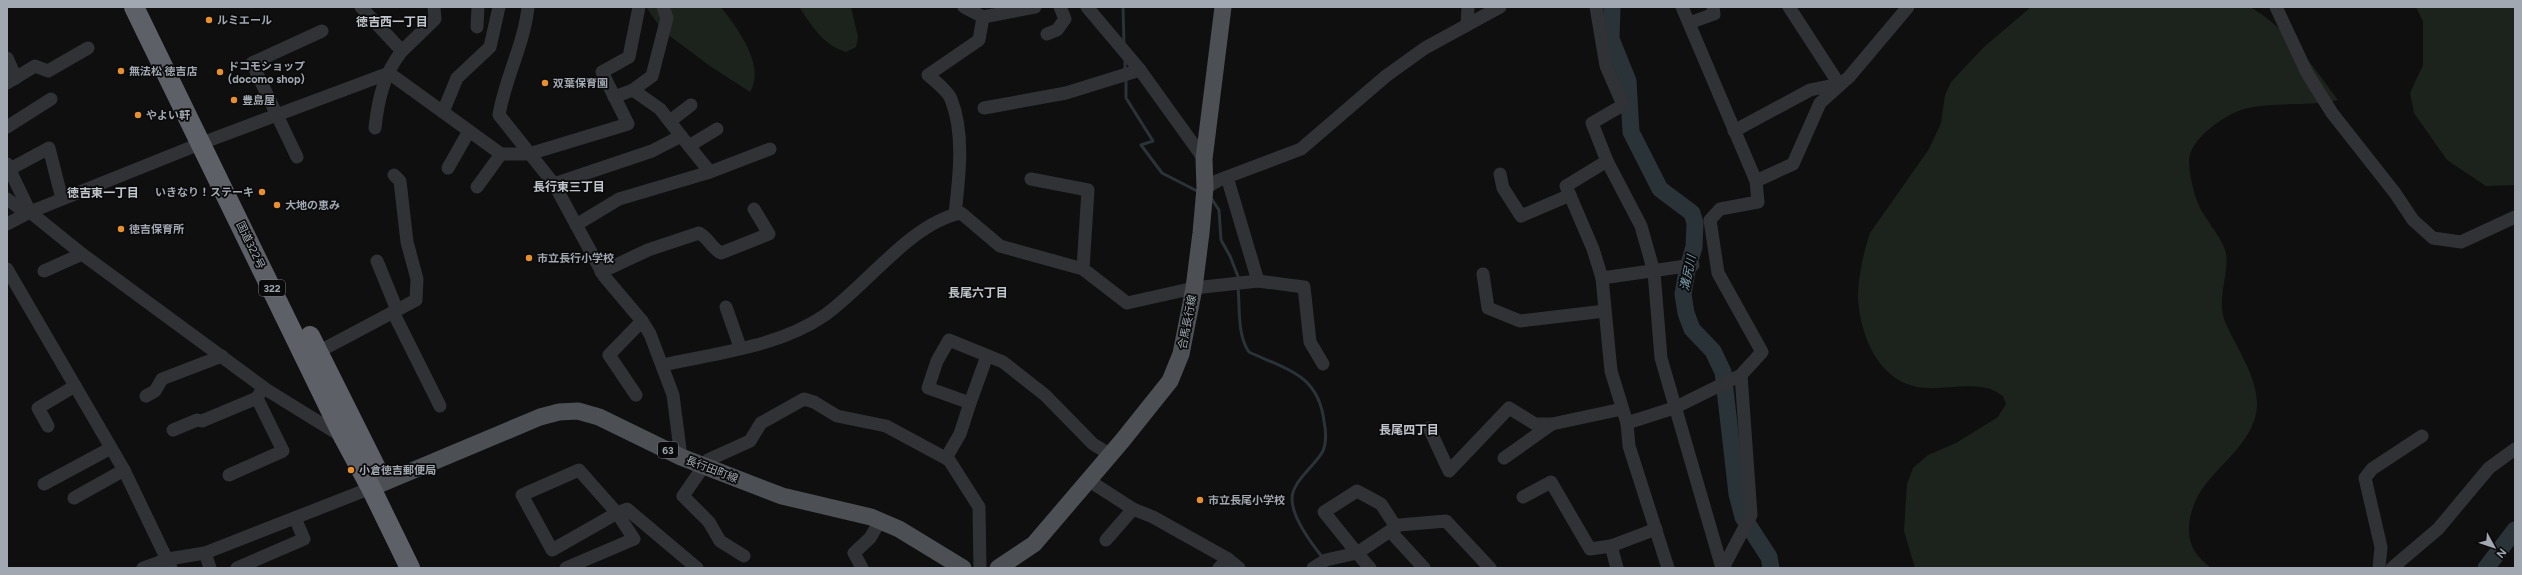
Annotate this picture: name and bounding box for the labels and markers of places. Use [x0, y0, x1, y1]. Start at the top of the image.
place label: ルミエール [217, 14, 272, 27]
marker: ルミエール [204, 15, 214, 25]
place label: ドコモショップ (docomo shop) [228, 60, 305, 86]
place label: 無法松 徳吉店 [129, 65, 198, 78]
marker: 無法松 徳吉店 [116, 66, 126, 76]
marker: ドコモショップ (docomo shop) [215, 67, 225, 77]
place label: 双葉保育園 [553, 77, 608, 90]
marker: 双葉保育園 [540, 78, 550, 88]
place label: 豊島屋 [242, 94, 275, 107]
marker: 豊島屋 [229, 95, 239, 105]
place label: やよい軒 [146, 109, 190, 122]
marker: やよい軒 [133, 110, 143, 120]
place label: いきなり！ステーキ [155, 186, 254, 199]
marker: いきなり！ステーキ [257, 187, 267, 197]
place label: 大地の恵み [285, 199, 340, 212]
marker: 大地の恵み [272, 200, 282, 210]
place label: 徳吉保育所 [129, 223, 184, 236]
marker: 徳吉保育所 [116, 224, 126, 234]
place label: 市立長行小学校 [537, 252, 614, 265]
marker: 市立長行小学校 [524, 253, 534, 263]
place label: 小倉徳吉郵便局 [359, 464, 436, 477]
marker: 小倉徳吉郵便局 [346, 465, 356, 475]
place label: 市立長尾小学校 [1208, 494, 1285, 507]
marker: 市立長尾小学校 [1195, 495, 1205, 505]

